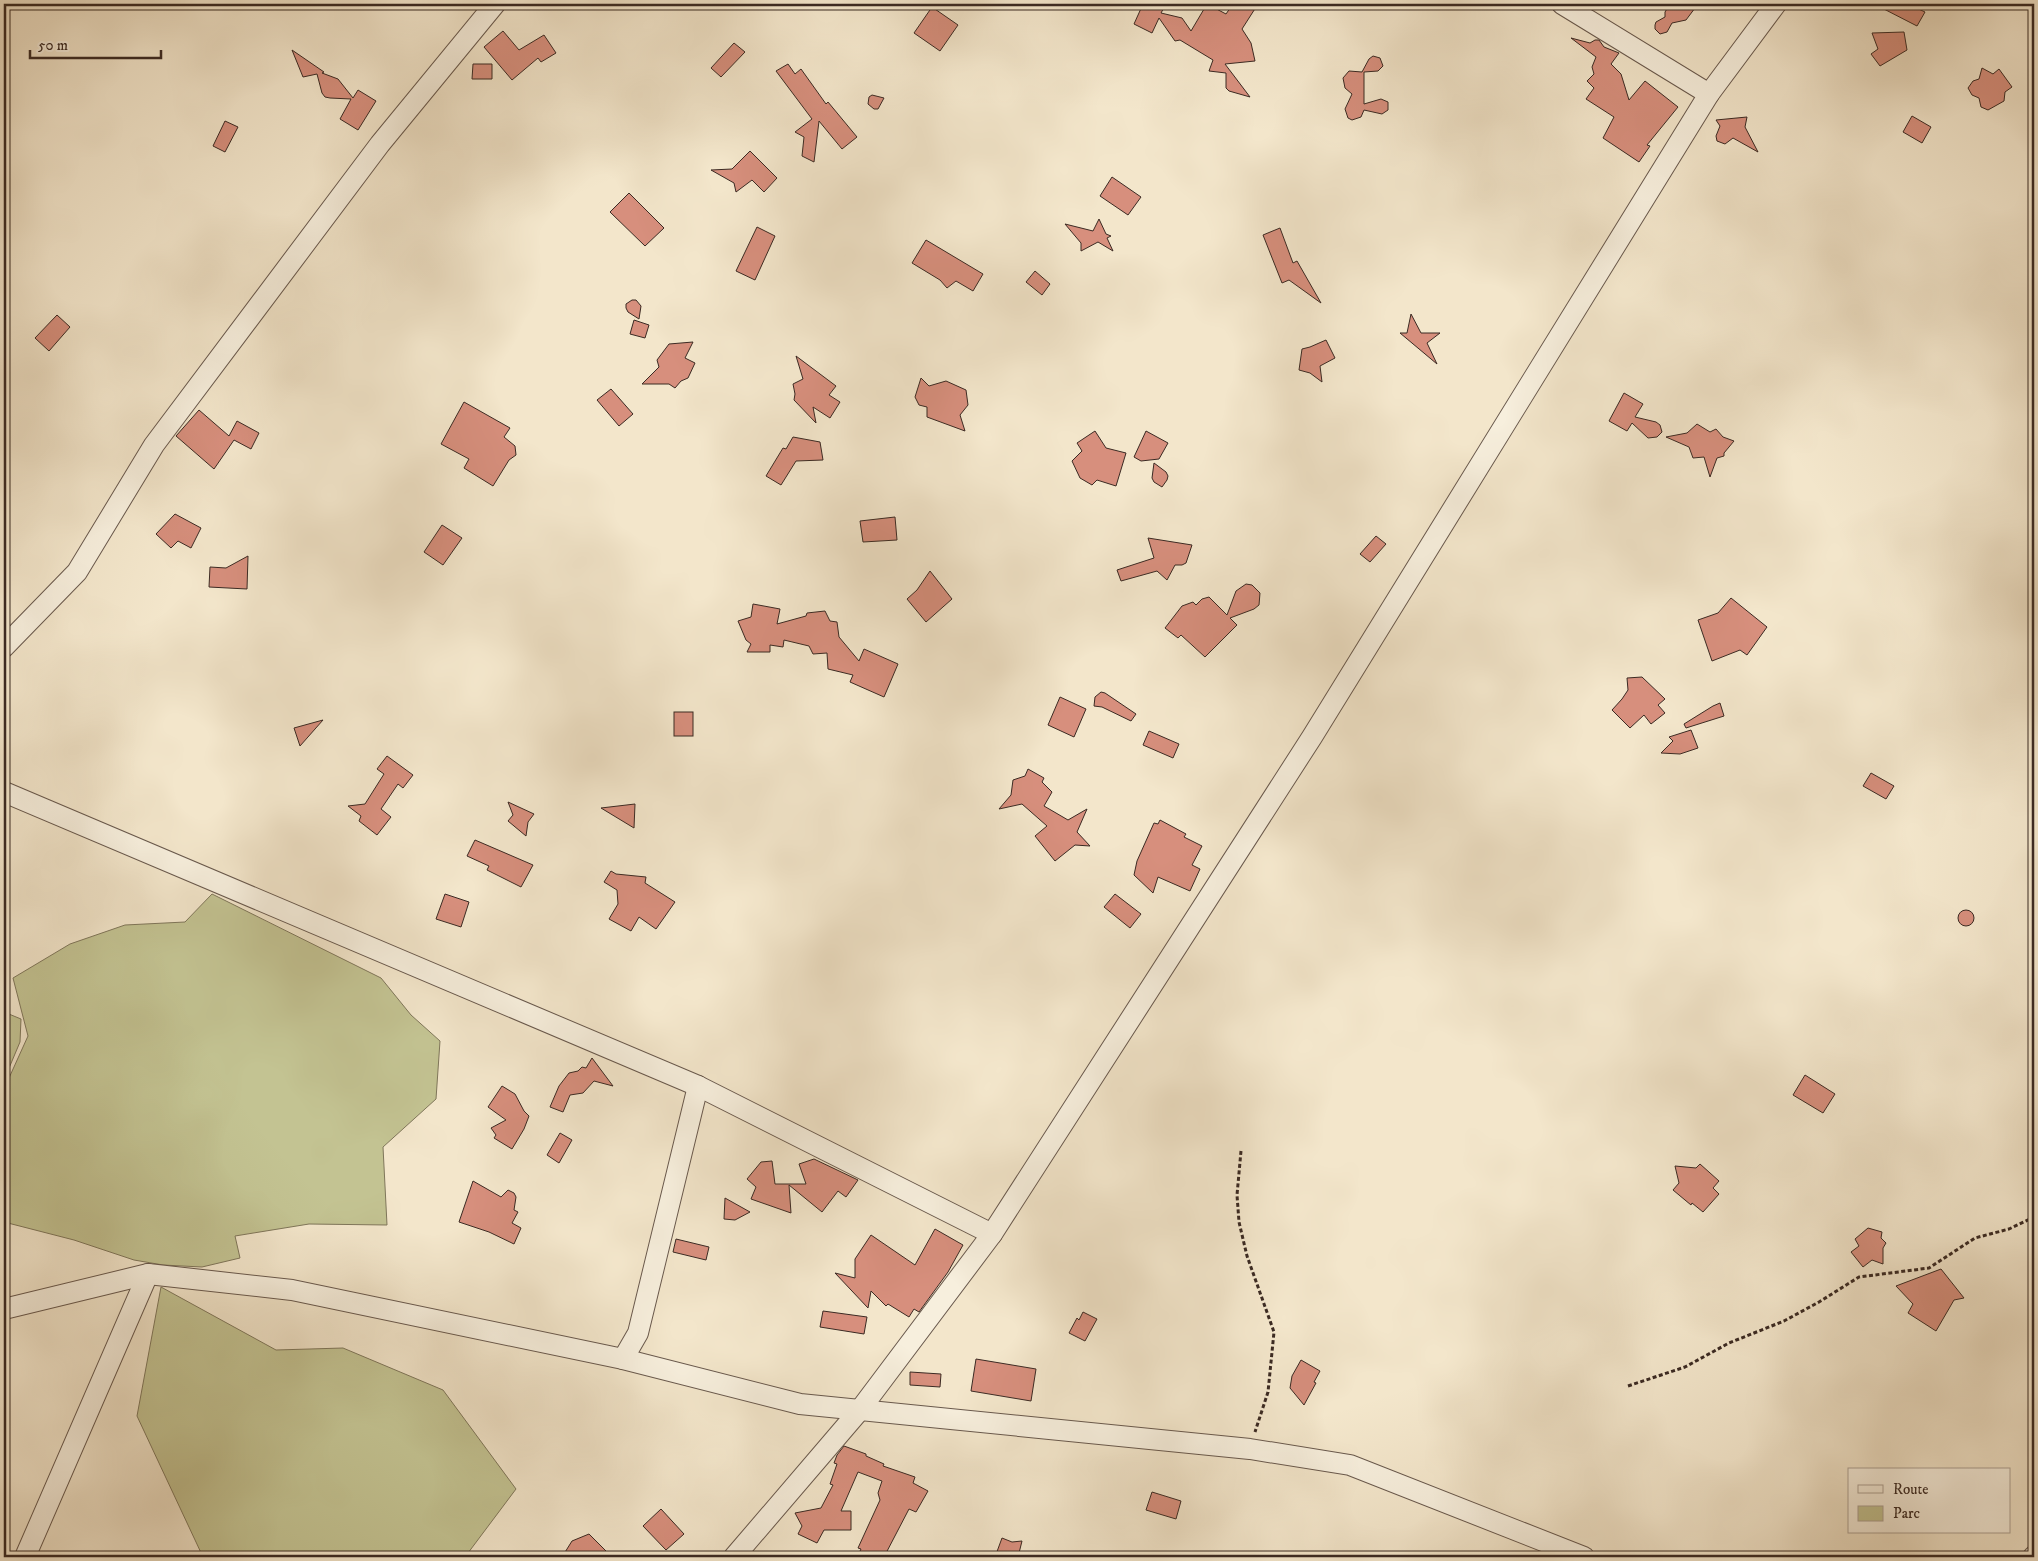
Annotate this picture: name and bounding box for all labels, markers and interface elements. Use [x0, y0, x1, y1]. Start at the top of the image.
scale bar [30, 28, 161, 60]
text: 50 m [38, 36, 68, 55]
legend [1848, 1468, 2010, 1534]
text: Route [1893, 1480, 1928, 1499]
text: Parc [1893, 1504, 1921, 1523]

